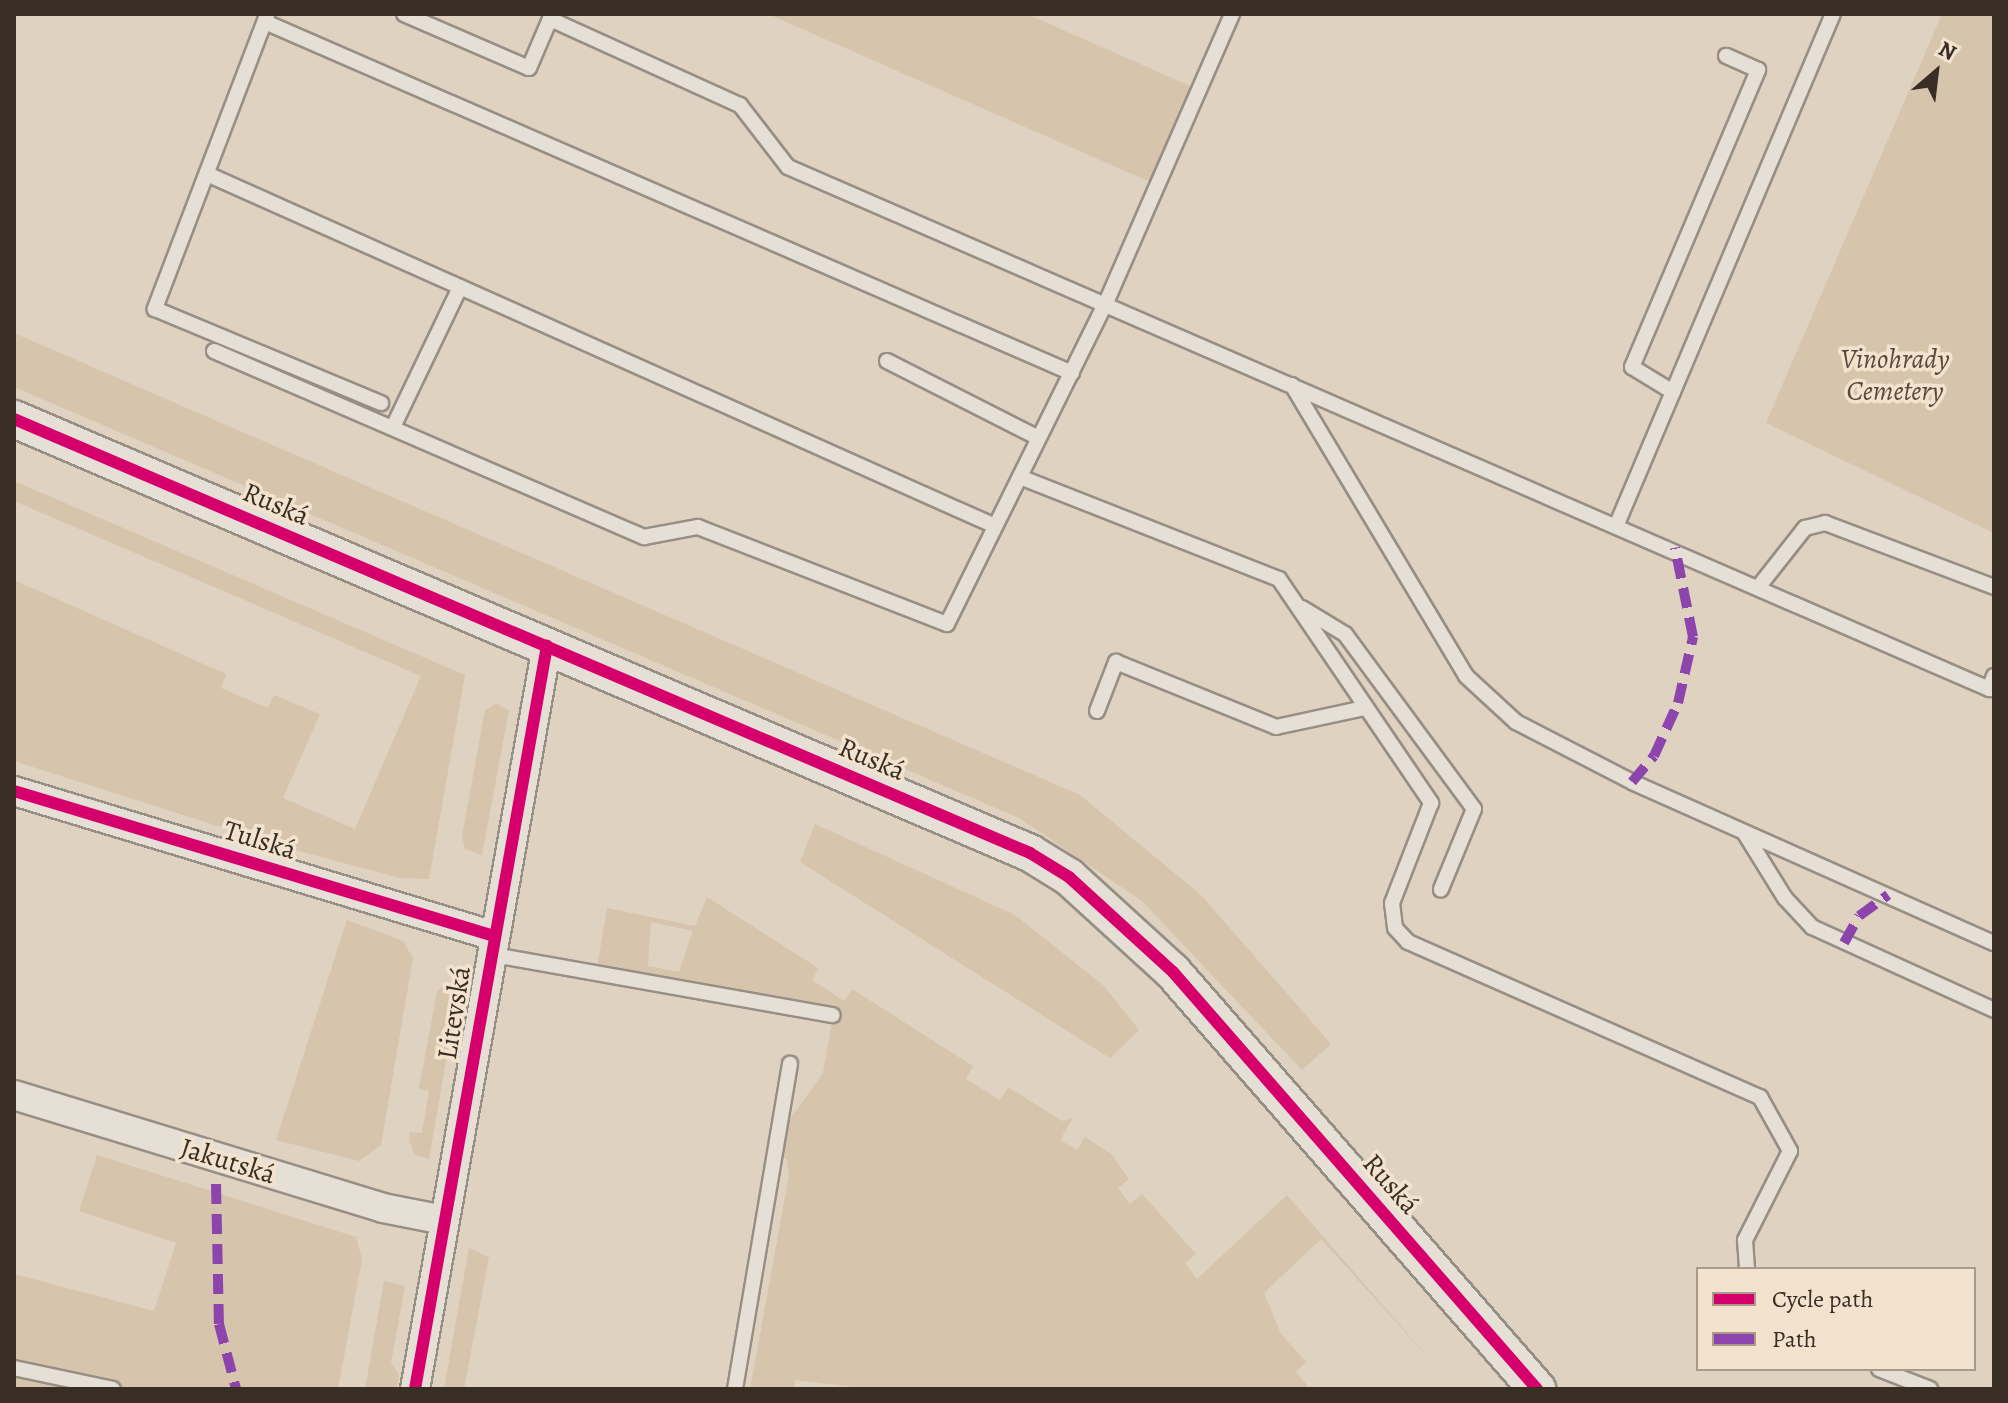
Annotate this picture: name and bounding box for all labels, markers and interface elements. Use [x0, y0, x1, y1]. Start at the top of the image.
north arrow [1896, 32, 1976, 112]
text: N [1933, 34, 1961, 68]
park label: Vinohrady Cemetery [1840, 342, 1950, 408]
street label: Ruská [238, 475, 314, 533]
street label: Ruská [834, 730, 910, 788]
street label: Tulská [220, 813, 300, 867]
street label: Litevská [430, 964, 478, 1062]
street label: Jakutská [177, 1131, 279, 1191]
street label: Ruská [1356, 1147, 1426, 1221]
legend [1696, 1267, 1976, 1371]
text: Cycle path [1772, 1283, 1873, 1315]
text: Path [1772, 1323, 1817, 1355]

